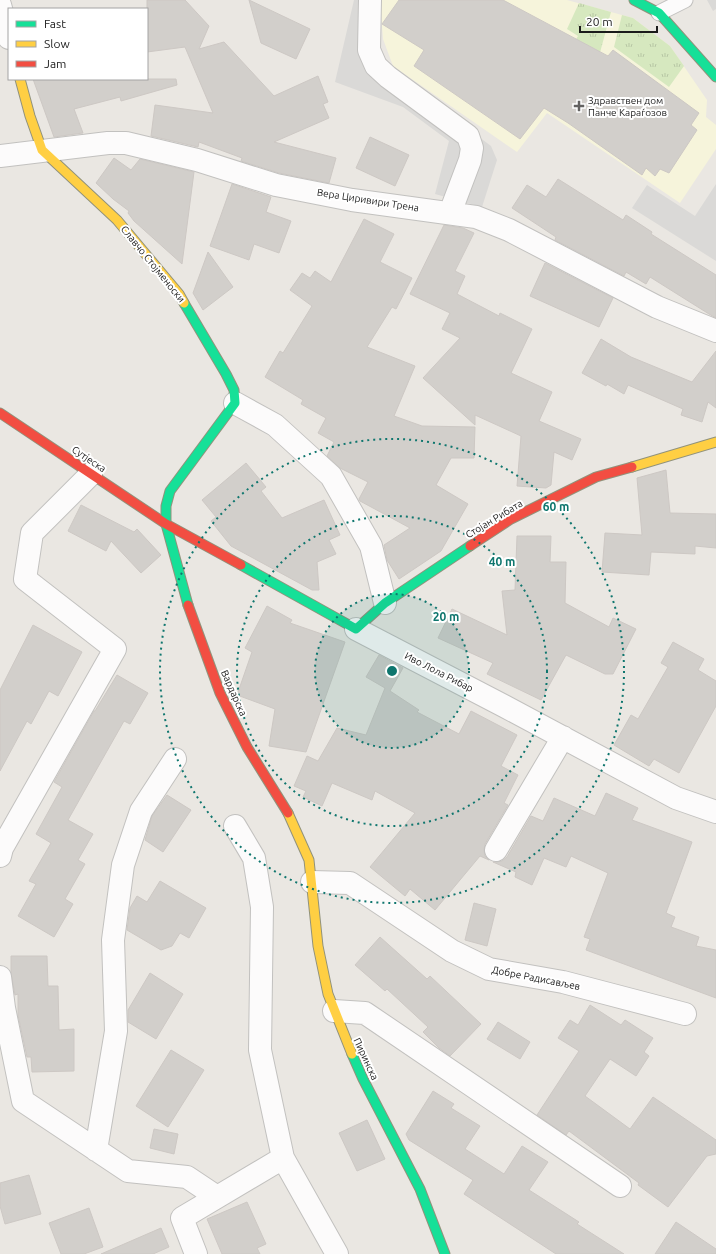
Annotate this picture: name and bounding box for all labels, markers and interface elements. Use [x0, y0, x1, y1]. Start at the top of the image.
legend [8, 8, 148, 80]
scale bar [580, 8, 657, 34]
text: 20 m [586, 15, 613, 28]
text: Fast [44, 17, 66, 30]
text: Slow [44, 37, 70, 50]
text: Jam [44, 57, 66, 70]
place label: Здравствен дом Панче Караѓозов [588, 95, 667, 118]
marker: Здравствен дом Панче Караѓозов [573, 100, 585, 112]
street label: Вера Циривири Трена [316, 187, 420, 213]
street label: Славчо Стојменоски [119, 224, 187, 304]
street label: Сутјеска [70, 444, 108, 474]
street label: Стојан Рибата [464, 498, 524, 540]
text: 60 m [543, 500, 569, 513]
text: 40 m [489, 555, 515, 568]
text: 20 m [433, 610, 459, 623]
street label: Иво Лола Рибар [403, 650, 475, 694]
centre of rings [385, 664, 399, 678]
street label: Вардарска [219, 668, 249, 718]
street label: Добре Радисављев [491, 964, 581, 992]
street label: Пиринска [351, 1036, 381, 1082]

